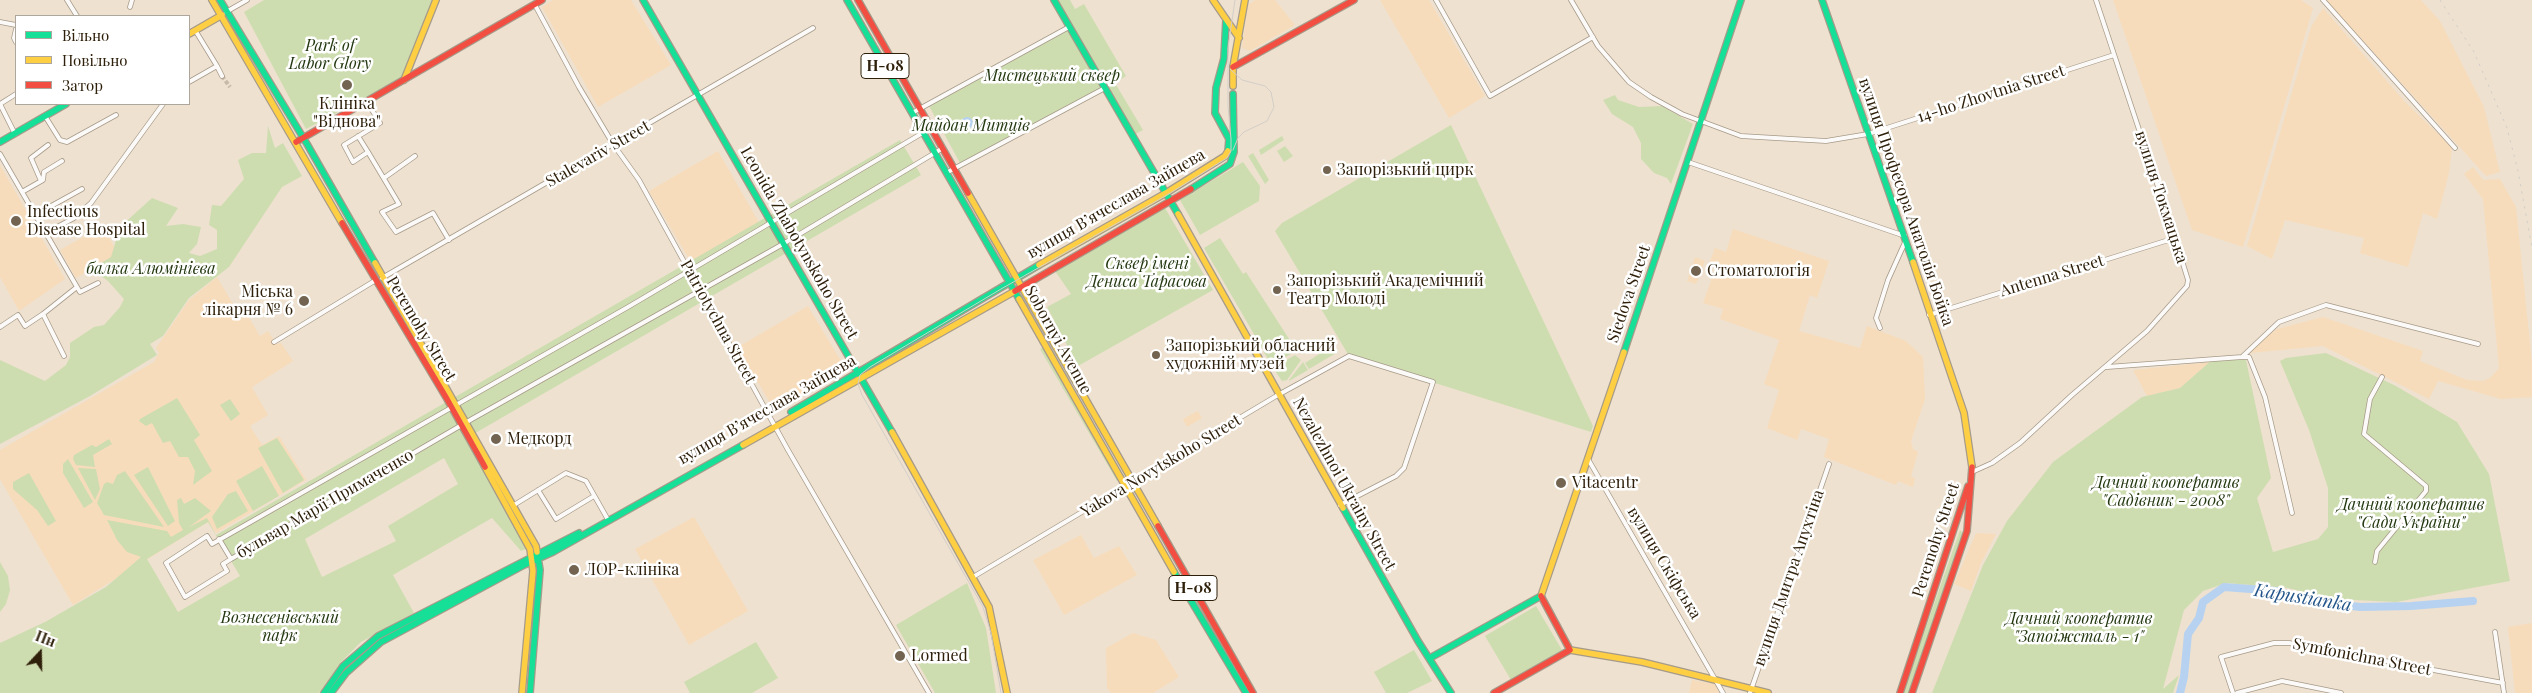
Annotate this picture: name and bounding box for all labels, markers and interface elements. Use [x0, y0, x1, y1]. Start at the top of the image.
legend [15, 15, 190, 105]
text: Вільно [62, 25, 109, 45]
park label: Park of Labor Glory [289, 36, 371, 74]
text: Повільно [62, 50, 128, 70]
road number: Н-08 [861, 54, 909, 78]
street label: 14-ho Zhovtnia Street [1915, 61, 2067, 127]
park label: Мистецький сквер [984, 66, 1120, 86]
text: Затор [62, 75, 103, 95]
street label: вулиця Професора Анатолія Бойка [1854, 75, 1958, 329]
marker: Клініка "Віднова" [340, 78, 354, 92]
place label: Клініка "Віднова" [313, 94, 381, 132]
street label: Stalevariv Street [543, 116, 653, 192]
park label: Майдан Митців [912, 116, 1030, 136]
street label: вулиця Токмацька [2131, 128, 2191, 266]
street label: Leonida Zhabotynskoho Street [736, 143, 862, 343]
street label: вулиця Вʼячеслава Зайцева [1024, 145, 1208, 263]
place label: Запорізький цирк [1337, 160, 1474, 180]
marker: Запорізький цирк [1321, 164, 1333, 176]
place label: Infectious Disease Hospital [27, 202, 146, 240]
marker: Infectious Disease Hospital [9, 214, 23, 228]
street label: Siedova Street [1603, 243, 1655, 345]
street label: Antenna Street [1998, 251, 2106, 301]
park label: Сквер імені Дениса Тарасова [1087, 254, 1207, 292]
street label: Patriotychna Street [676, 257, 760, 387]
park label: балка Алюмінієва [86, 259, 216, 279]
place label: Стоматологія [1707, 261, 1810, 281]
marker: Стоматологія [1689, 264, 1703, 278]
place label: Запорізький Академічний Театр Молоді [1287, 271, 1484, 309]
street label: Peremohy Street [382, 273, 460, 385]
place label: Мiська лiкарня № 6 [203, 282, 293, 320]
street label: Sobornyi Avenue [1020, 282, 1096, 398]
marker: Запорізький Академічний Театр Молоді [1271, 284, 1283, 296]
marker: Мiська лiкарня № 6 [297, 294, 311, 308]
place label: Запорізький обласний художній музей [1166, 336, 1335, 374]
marker: Запорізький обласний художній музей [1150, 349, 1162, 361]
street label: вулиця Вʼячеслава Зайцева [675, 351, 859, 469]
street label: Nezalezhnoi Ukrainy Street [1288, 394, 1400, 574]
street label: Yakova Novytskoho Street [1077, 411, 1245, 521]
place label: Медкорд [507, 429, 572, 449]
marker: Медкорд [489, 432, 503, 446]
street label: бульвар Марії Примаченко [233, 445, 417, 563]
place label: Vitacentr [1572, 473, 1638, 493]
park label: Дачний кооператив "Садівник - 2008" [2093, 473, 2239, 511]
marker: Vitacentr [1554, 476, 1568, 490]
street label: Peremohy Street [1908, 480, 1964, 600]
street label: вулиця Дмитра Апухтіна [1750, 487, 1828, 669]
park label: Дачний кооператив "Сади України" [2338, 495, 2484, 533]
street label: вулиця Скіфська [1623, 504, 1705, 622]
place label: ЛОР-клініка [585, 560, 679, 580]
marker: ЛОР-клініка [567, 563, 581, 577]
road number: Н-08 [1169, 576, 1217, 600]
water label: Kapustianka [2253, 580, 2353, 616]
park label: Вознесенівський парк [221, 608, 339, 646]
park label: Дачний кооператив "Запоіжсталь - 1" [2006, 609, 2152, 647]
text: Пн [33, 626, 58, 651]
north arrow [15, 628, 65, 678]
street label: Symfonichna Street [2291, 634, 2433, 680]
place label: Lormed [911, 646, 968, 666]
marker: Lormed [893, 649, 907, 663]

